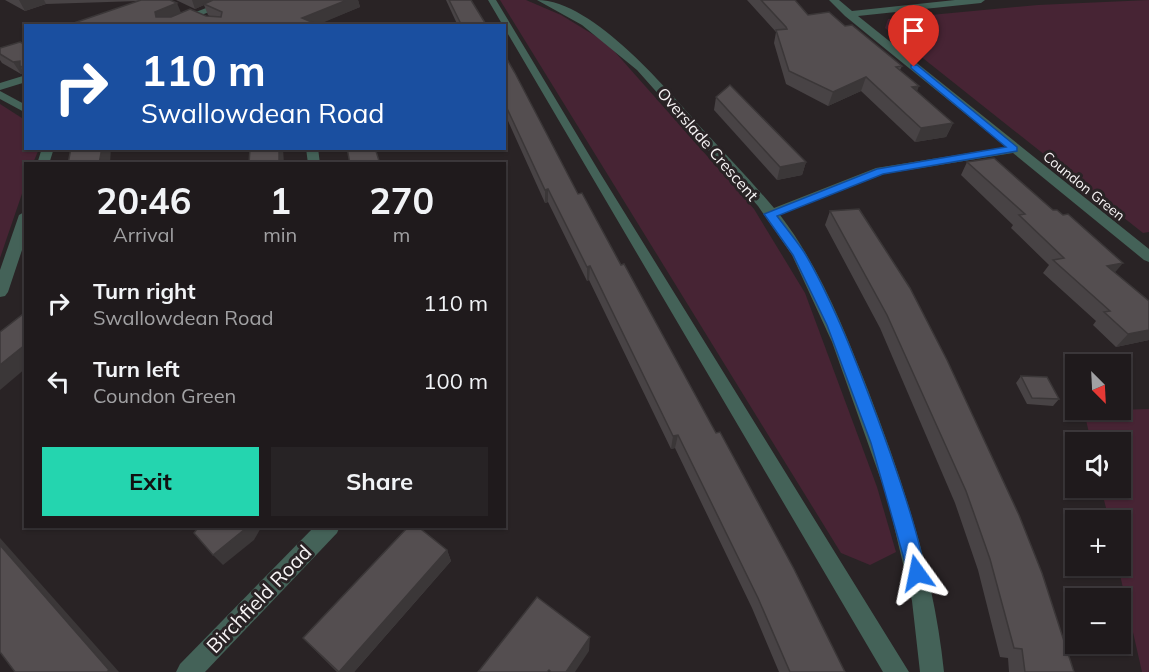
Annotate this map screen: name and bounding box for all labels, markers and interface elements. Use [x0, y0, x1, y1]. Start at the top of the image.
pin [888, 5, 939, 67]
icon: arrive [897, 14, 930, 47]
text: 110 m [141, 44, 266, 97]
icon: right [42, 48, 120, 126]
street label: Overslade Crescent [653, 83, 763, 205]
text: Swallowdean Road [141, 96, 385, 130]
street label: Coundon Green [1039, 147, 1129, 225]
text: 20:46 [96, 178, 191, 223]
text: 1 [269, 178, 291, 223]
text: 270 [369, 178, 434, 223]
text: Arrival [113, 222, 174, 247]
text: min [263, 222, 297, 247]
text: m [393, 222, 410, 247]
text: Turn right [93, 277, 196, 305]
icon: right [42, 287, 75, 320]
text: 110 m [423, 289, 488, 317]
text: Swallowdean Road [93, 305, 273, 330]
north arrow [1065, 354, 1131, 420]
map controls [1065, 354, 1131, 654]
text: Turn left [93, 355, 180, 383]
icon: left [42, 365, 75, 398]
text: 100 m [423, 367, 488, 395]
text: Coundon Green [93, 383, 236, 408]
button: sound [1065, 432, 1131, 498]
button: Exit [42, 447, 259, 516]
button: Share [271, 447, 488, 516]
button: + [1065, 510, 1131, 576]
street label: Birchfield Road [201, 539, 316, 658]
position arrow [885, 541, 949, 605]
button: − [1065, 588, 1131, 654]

